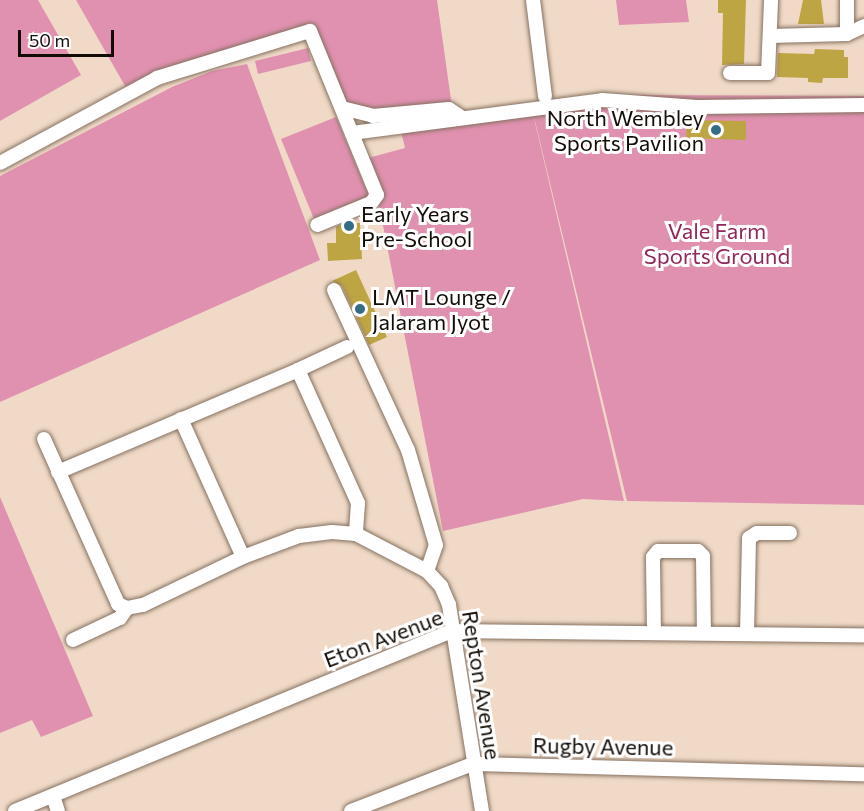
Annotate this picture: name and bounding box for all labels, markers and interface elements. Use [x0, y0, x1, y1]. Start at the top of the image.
scale bar [21, 18, 117, 56]
text: 50 m [29, 29, 70, 51]
place label: North Wembley Sports Pavilion [547, 104, 704, 156]
marker: North Wembley Sports Pavilion [709, 123, 723, 137]
place label: Early Years Pre-School [361, 200, 472, 252]
park label: Vale Farm Sports Ground [644, 217, 790, 268]
marker: Early Years Pre-School [342, 219, 356, 233]
place label: LMT Lounge / Jalaram Jyot [372, 283, 511, 334]
marker: LMT Lounge / Jalaram Jyot [353, 302, 367, 316]
street label: Eton Avenue [320, 603, 446, 673]
street label: Repton Avenue [457, 609, 507, 761]
street label: Rugby Avenue [533, 732, 673, 760]

